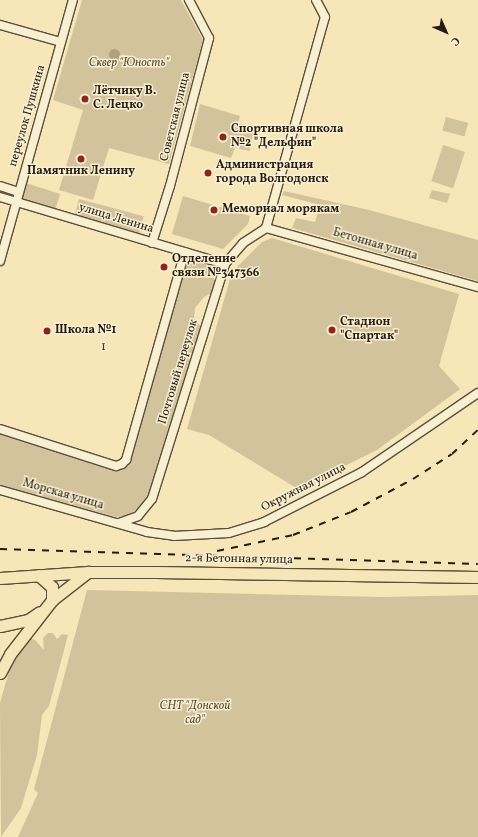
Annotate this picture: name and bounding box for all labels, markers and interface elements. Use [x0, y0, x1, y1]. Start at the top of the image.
north arrow [426, 12, 466, 52]
text: С [447, 33, 463, 49]
park label: Сквер "Юность" [89, 57, 169, 71]
street label: переулок Пушкина [7, 64, 49, 168]
street label: Советская улица [158, 71, 194, 163]
place label: Лётчику В. С. Лецко [93, 85, 156, 113]
marker: Лётчику В. С. Лецко [80, 94, 90, 104]
place label: Спортивная школа №2 "Дельфин" [231, 123, 343, 151]
marker: Спортивная школа №2 "Дельфин" [218, 132, 228, 142]
marker: Памятник Ленину [76, 154, 86, 164]
place label: Администрация города Волгодонск [216, 159, 328, 187]
place label: Памятник Ленину [27, 165, 135, 179]
marker: Администрация города Волгодонск [203, 168, 213, 178]
street label: улица Ленина [77, 201, 155, 237]
place label: Мемориал морякам [222, 203, 339, 217]
marker: Мемориал морякам [209, 205, 219, 215]
street label: Бетонная улица [331, 226, 419, 264]
place label: Отделение связи №347366 [172, 253, 259, 281]
marker: Отделение связи №347366 [159, 262, 169, 272]
place label: Стадион "Спартак" [340, 316, 398, 344]
street label: Почтовый переулок [156, 318, 202, 426]
place label: Школа №1 [55, 324, 116, 338]
marker: Стадион "Спартак" [327, 325, 337, 335]
marker: Школа №1 [42, 326, 52, 336]
district label: 1 [101, 339, 107, 355]
street label: Окружная улица [259, 460, 349, 516]
street label: Морская улица [21, 477, 105, 513]
street label: 2-я Бетонная улица [185, 552, 293, 568]
park label: СНТ "Донской сад" [160, 700, 230, 728]

